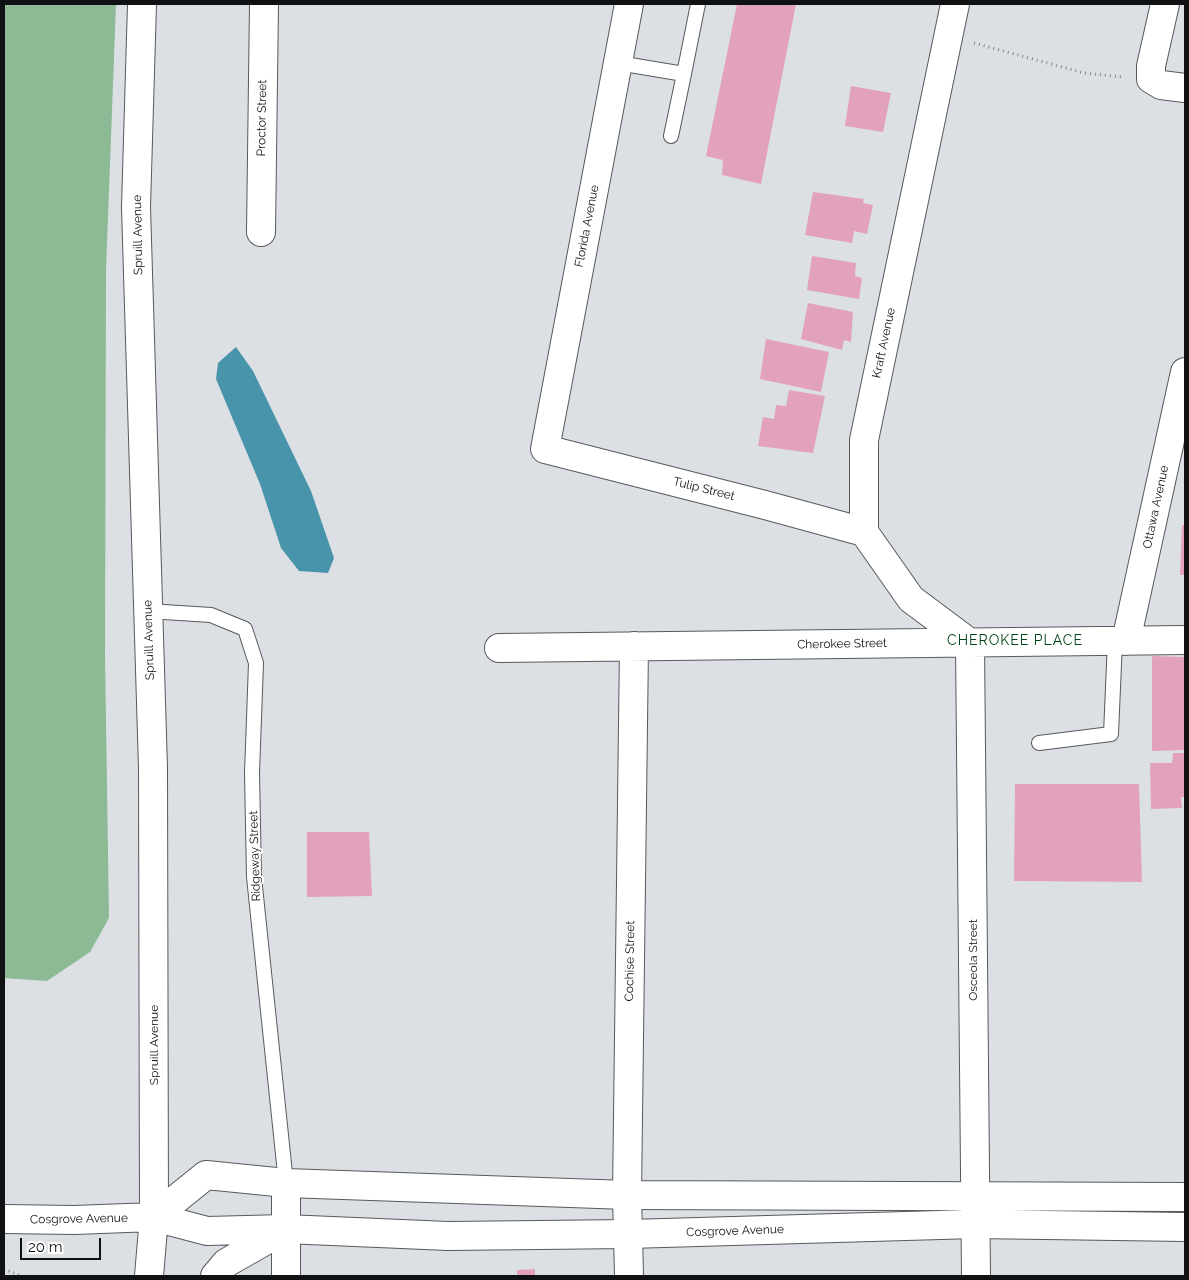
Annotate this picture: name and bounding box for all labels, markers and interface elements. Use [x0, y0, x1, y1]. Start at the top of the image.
street label: Proctor Street [254, 79, 270, 157]
street label: Florida Avenue [572, 184, 602, 268]
street label: Spruill Avenue [130, 195, 146, 275]
street label: Kraft Avenue [870, 307, 898, 379]
street label: Ottawa Avenue [1140, 464, 1172, 550]
street label: Tulip Street [672, 474, 736, 504]
street label: Spruill Avenue [140, 600, 158, 680]
district label: CHEROKEE PLACE [945, 633, 1085, 649]
street label: Cherokee Street [797, 636, 887, 652]
street label: Ridgeway Street [246, 810, 264, 902]
street label: Osceola Street [966, 919, 980, 1001]
street label: Cochise Street [622, 921, 638, 1001]
street label: Spruill Avenue [147, 1005, 161, 1085]
street label: Cosgrove Avenue [30, 1211, 128, 1227]
street label: Cosgrove Avenue [686, 1222, 784, 1240]
scale bar [22, 1228, 104, 1260]
text: 20 m [28, 1238, 63, 1256]

